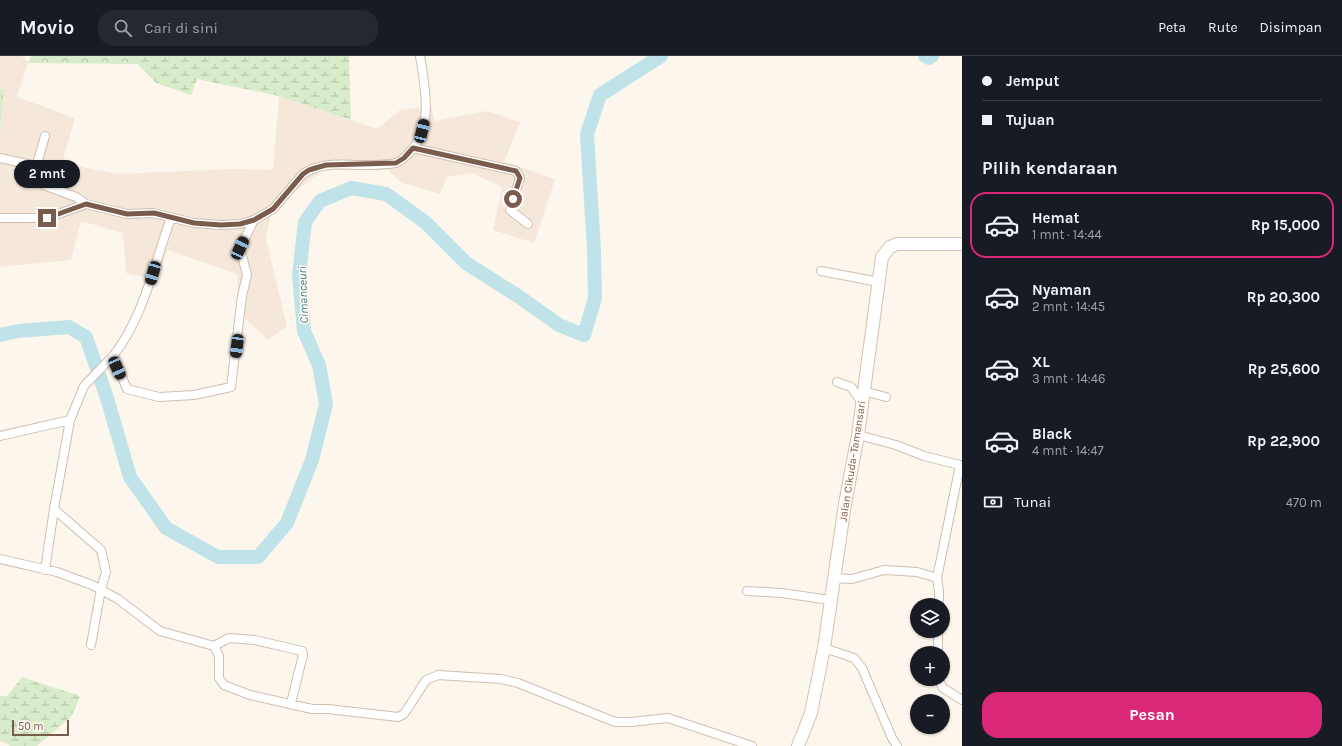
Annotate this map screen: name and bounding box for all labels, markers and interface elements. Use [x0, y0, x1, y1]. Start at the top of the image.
search box [98, 10, 378, 46]
text: Movio [20, 17, 74, 39]
icon: search [112, 17, 134, 39]
text: Cari di sini [144, 19, 218, 37]
text: Peta [1158, 19, 1186, 36]
text: Rute [1208, 19, 1238, 36]
text: Disimpan [1260, 19, 1322, 36]
text: Jemput [1006, 72, 1059, 90]
text: Tujuan [1006, 111, 1055, 129]
car [413, 118, 431, 144]
text: Pilih kendaraan [982, 157, 1118, 179]
callout: 2 mnt [14, 160, 80, 188]
text: 2 mnt [29, 166, 65, 181]
route start [504, 190, 522, 208]
icon: car [984, 207, 1020, 243]
route end [38, 209, 56, 227]
text: Hemat [1032, 209, 1079, 227]
text: Rp 15,000 [1251, 216, 1320, 234]
text: 1 mnt · 14:44 [1032, 227, 1102, 242]
car [229, 235, 251, 261]
car [144, 260, 162, 286]
water label: Cimanceuri [295, 266, 311, 324]
icon: car [984, 279, 1020, 315]
text: Nyaman [1032, 281, 1091, 299]
text: Rp 20,300 [1247, 288, 1320, 306]
text: 2 mnt · 14:45 [1032, 299, 1105, 314]
car [229, 333, 245, 359]
icon: car [984, 351, 1020, 387]
text: XL [1032, 353, 1050, 371]
car [107, 355, 127, 381]
text: Rp 25,600 [1248, 360, 1320, 378]
text: 3 mnt · 14:46 [1032, 371, 1105, 386]
street label: Jalan Cikuda–Tamansari [837, 400, 868, 522]
icon: car [984, 423, 1020, 459]
text: Black [1032, 425, 1072, 443]
text: Rp 22,900 [1247, 432, 1320, 450]
text: 4 mnt · 14:47 [1032, 443, 1104, 458]
icon: cash [982, 491, 1004, 513]
text: Tunai [1014, 493, 1051, 511]
text: 470 m [1286, 495, 1322, 510]
map controls [910, 598, 950, 734]
button: layers [910, 598, 950, 638]
button: + [910, 646, 950, 686]
button: Pesan [982, 692, 1322, 738]
button: − [910, 694, 950, 734]
scale bar [12, 718, 69, 737]
text: 50 m [18, 720, 44, 733]

